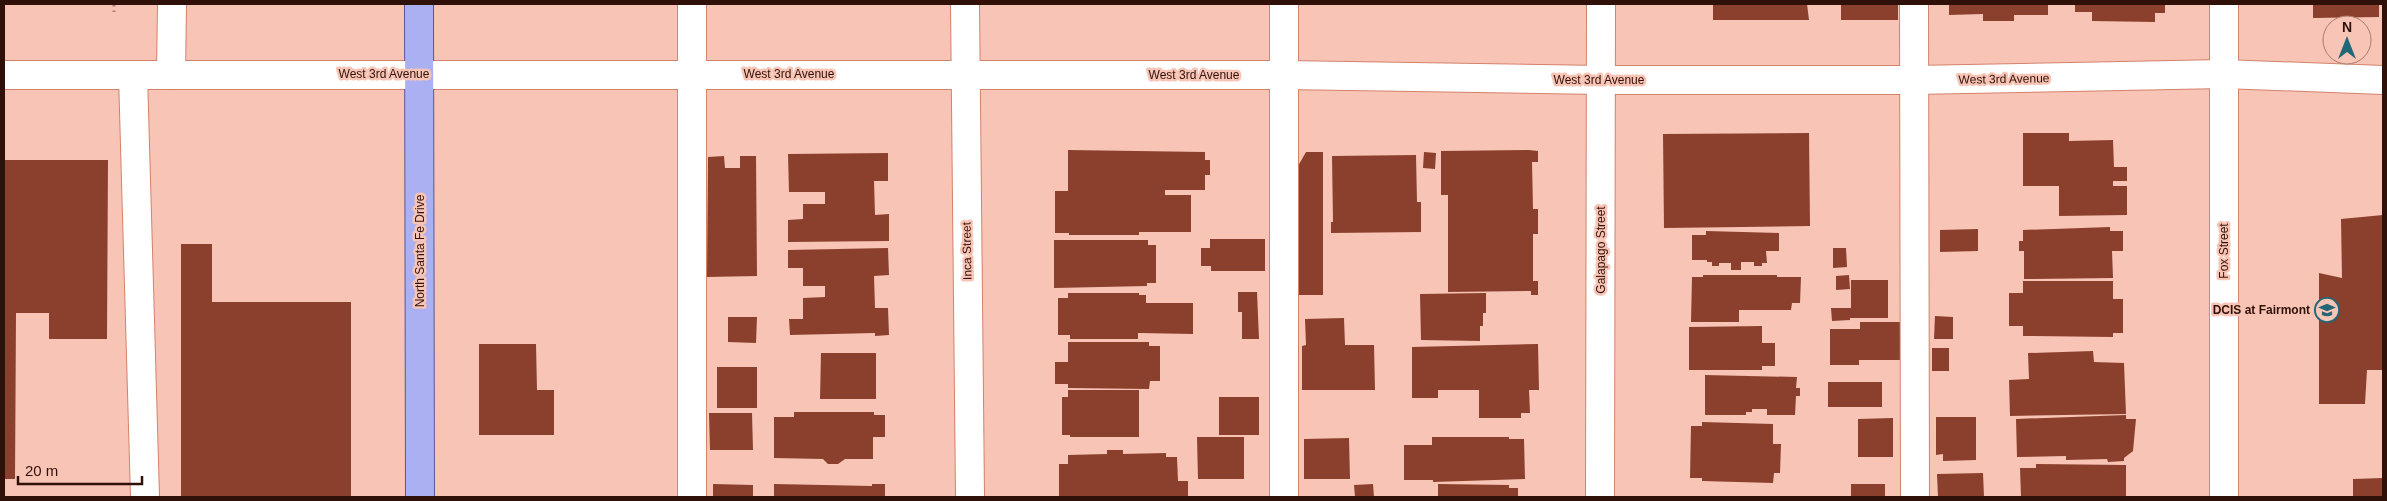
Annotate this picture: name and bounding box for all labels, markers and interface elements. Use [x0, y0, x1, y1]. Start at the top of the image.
north arrow [2322, 15, 2372, 65]
text: N [2342, 19, 2352, 35]
street label: West 3rd Avenue [339, 67, 430, 81]
street label: West 3rd Avenue [744, 67, 835, 81]
street label: West 3rd Avenue [1149, 68, 1240, 82]
street label: West 3rd Avenue [1958, 71, 2050, 87]
street label: West 3rd Avenue [1554, 73, 1645, 87]
street label: North Santa Fe Drive [413, 194, 427, 307]
street label: Galapago Street [1594, 206, 1608, 294]
street label: Inca Street [959, 221, 975, 280]
street label: Fox Street [2217, 223, 2231, 279]
school or university icon: DCIS at Fairmont [2314, 297, 2340, 323]
place label: DCIS at Fairmont [2213, 303, 2310, 317]
scale bar [18, 454, 141, 486]
text: 20 m [25, 462, 58, 479]

